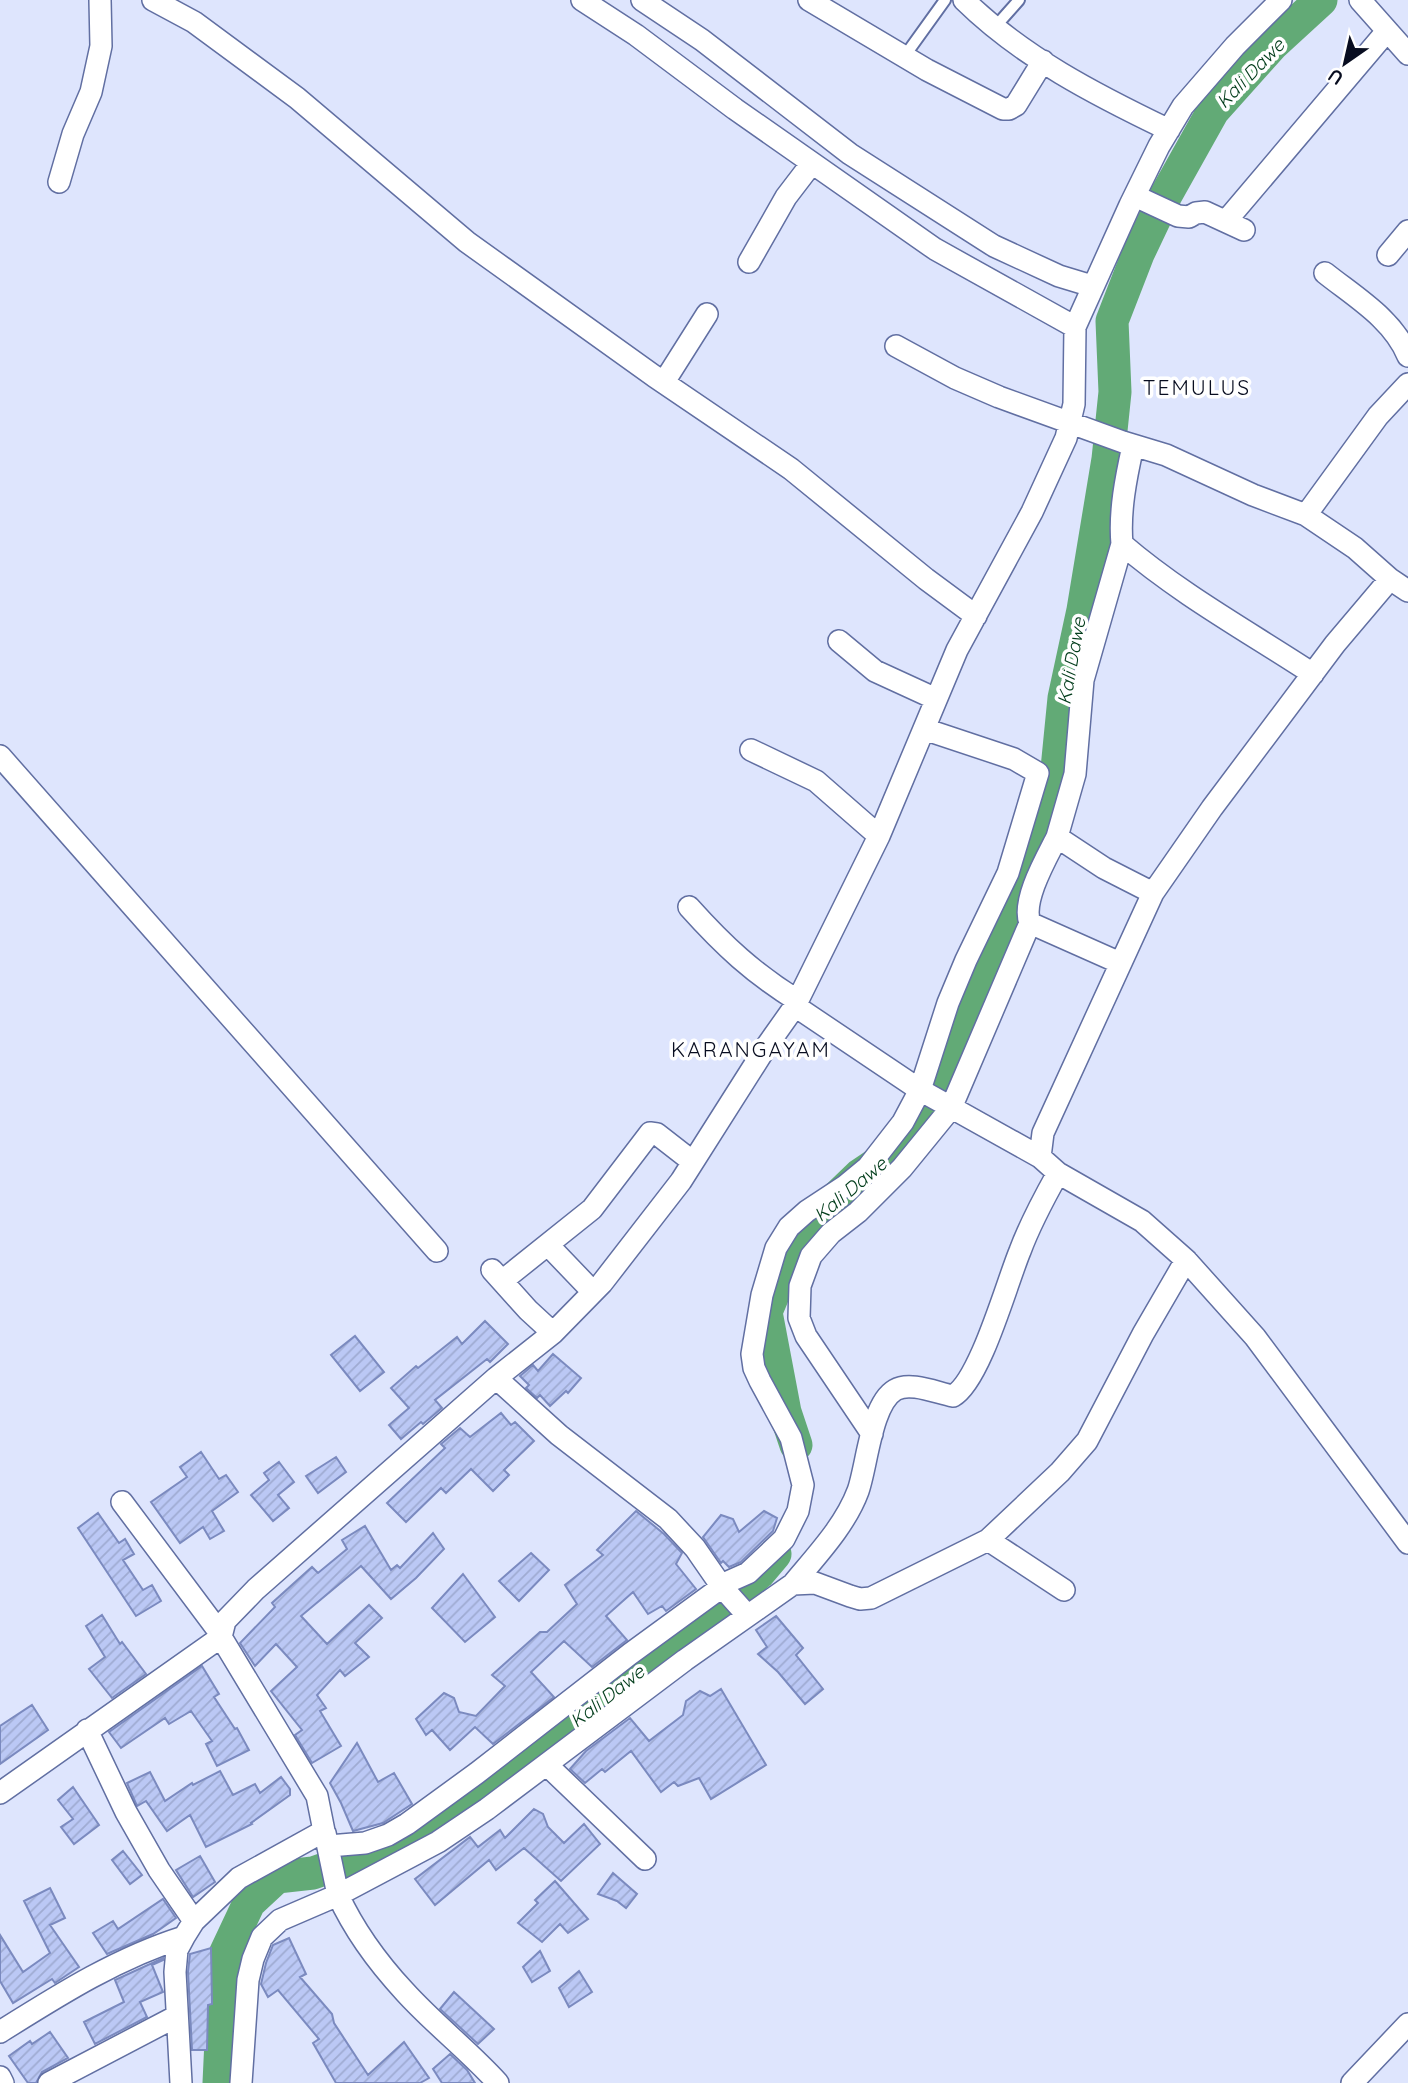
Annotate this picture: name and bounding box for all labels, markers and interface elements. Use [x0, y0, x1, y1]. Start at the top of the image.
north arrow [1310, 28, 1380, 98]
water label: Kali Dawe [1211, 32, 1290, 113]
text: U [1323, 63, 1348, 91]
district label: TEMULUS [1143, 374, 1251, 400]
water label: Kali Dawe [1052, 614, 1091, 706]
district label: KARANGAYAM [671, 1036, 831, 1062]
water label: Kali Dawe [809, 1151, 892, 1226]
water label: Kali Dawe [565, 1659, 650, 1733]

